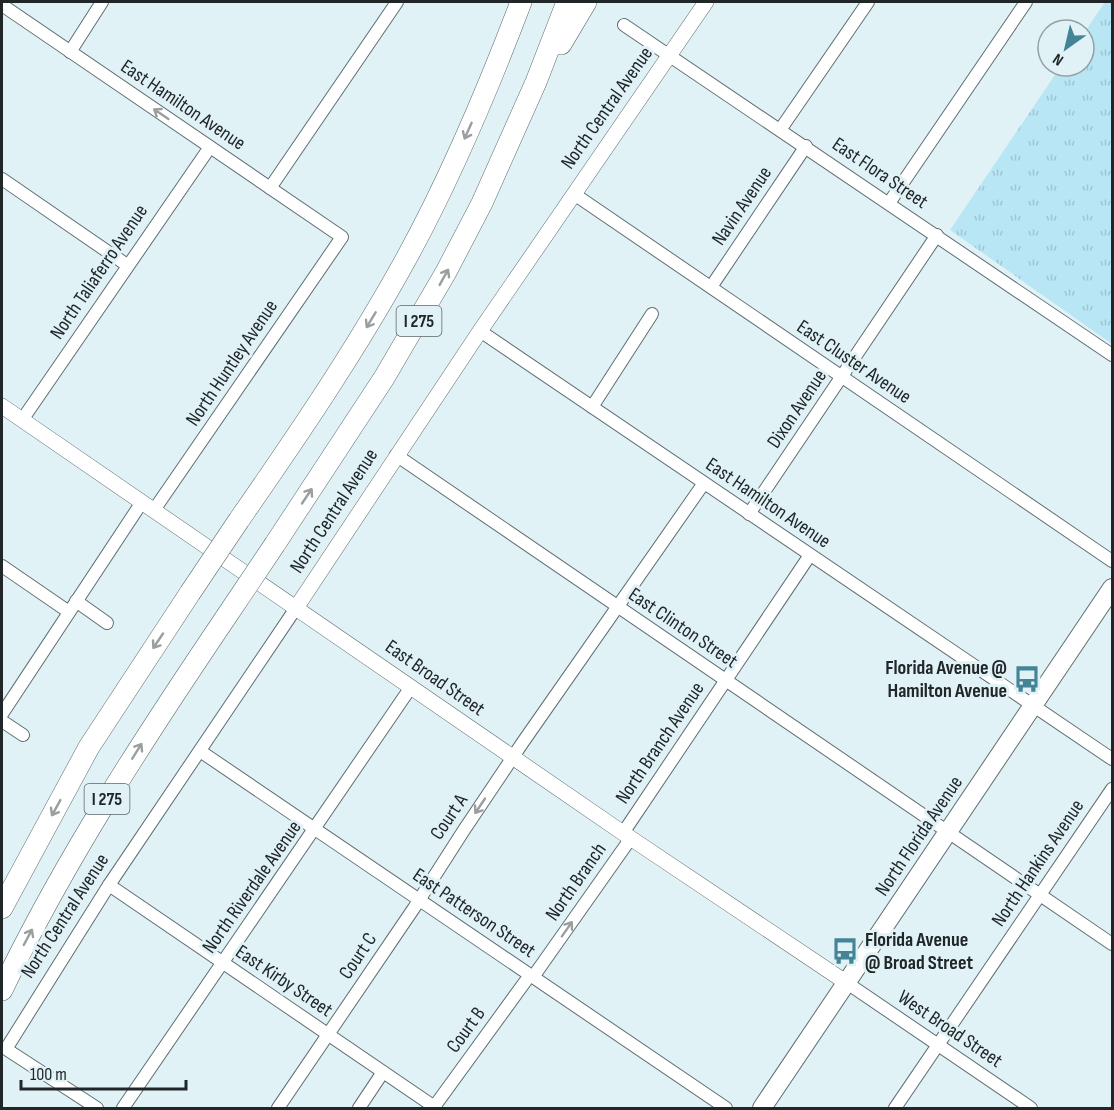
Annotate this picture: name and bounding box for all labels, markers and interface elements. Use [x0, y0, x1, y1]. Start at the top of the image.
north arrow [1036, 18, 1096, 78]
street label: North Central Avenue [556, 42, 658, 174]
text: N [1050, 49, 1067, 69]
street label: East Hamilton Avenue [116, 54, 250, 156]
one-way arrow [154, 108, 170, 120]
one-way arrow [462, 122, 473, 140]
street label: East Flora Street [828, 132, 932, 214]
street label: Navin Avenue [707, 162, 777, 250]
street label: North Taliaferro Avenue [45, 200, 153, 344]
one-way arrow [438, 269, 450, 286]
street label: North Huntley Avenue [181, 295, 283, 431]
road number: I 275 [396, 306, 442, 336]
one-way arrow [364, 311, 376, 328]
street label: East Cluster Avenue [792, 315, 916, 409]
street label: Dixon Avenue [762, 365, 832, 453]
street label: North Central Avenue [285, 444, 383, 578]
street label: East Hamilton Avenue [701, 452, 835, 554]
one-way arrow [301, 488, 313, 505]
street label: East Clinton Street [624, 583, 742, 673]
one-way arrow [151, 633, 164, 650]
street label: East Broad Street [381, 635, 489, 721]
place label: Florida Avenue @ Hamilton Avenue [885, 656, 1007, 703]
bus stop icon: Florida Avenue @ Hamilton Avenue [1012, 664, 1042, 694]
street label: North Branch Avenue [610, 678, 710, 808]
one-way arrow [131, 743, 143, 760]
street label: North Florida Avenue [870, 771, 968, 901]
road number: I 275 [84, 784, 130, 814]
street label: Court A [425, 789, 473, 844]
street label: North Hankins Avenue [987, 795, 1089, 931]
one-way arrow [474, 797, 486, 813]
one-way arrow [50, 798, 61, 816]
street label: North Riverdale Avenue [197, 816, 307, 958]
street label: North Branch [541, 838, 611, 926]
street label: North Central Avenue [16, 849, 114, 983]
street label: East Patterson Street [408, 863, 540, 963]
one-way arrow [560, 922, 573, 938]
street label: Court C [334, 928, 382, 984]
place label: Florida Avenue @ Broad Street [865, 928, 973, 975]
one-way arrow [23, 929, 34, 947]
bus stop icon: Florida Avenue @ Broad Street [830, 936, 860, 966]
street label: East Kirby Street [231, 940, 337, 1022]
street label: West Broad Street [893, 985, 1007, 1073]
street label: Court B [441, 1003, 491, 1057]
scale bar [21, 1053, 186, 1091]
text: 100 m [30, 1064, 67, 1085]

